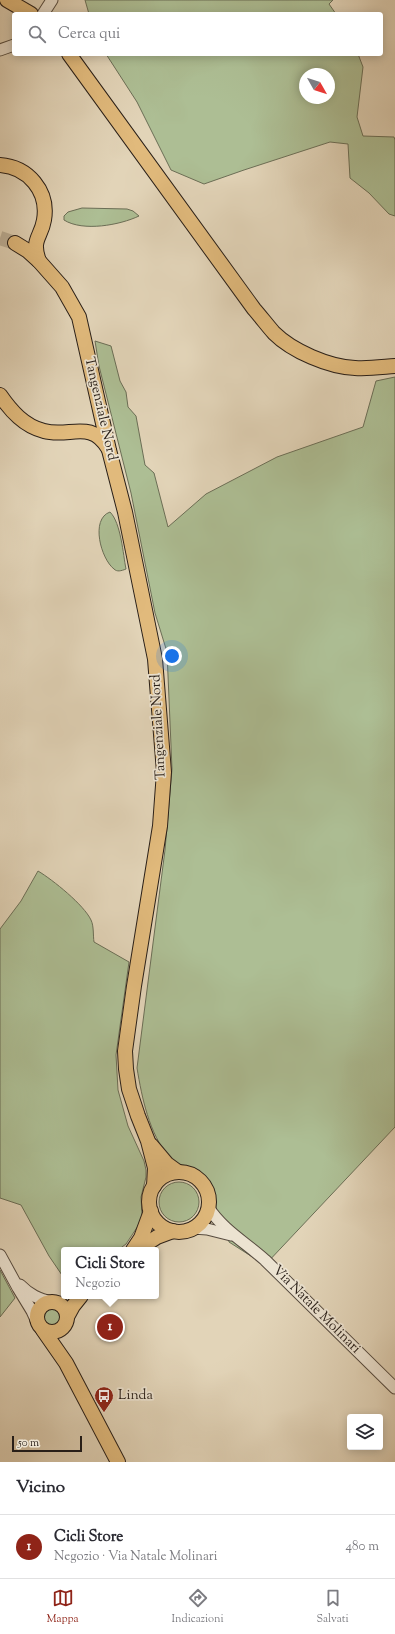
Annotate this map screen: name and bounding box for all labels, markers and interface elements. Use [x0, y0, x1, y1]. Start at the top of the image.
search box [12, 12, 383, 56]
icon: search [26, 23, 48, 45]
text: Cerca qui [58, 24, 120, 45]
north arrow [299, 68, 335, 104]
street label: Tangenziale Nord [78, 355, 122, 463]
your location [162, 646, 182, 666]
street label: Tangenziale Nord [146, 674, 172, 780]
popup [61, 1247, 159, 1299]
text: Cicli Store [75, 1254, 145, 1275]
street label: Via Natale Molinari [267, 1261, 365, 1359]
text: Negozio [75, 1275, 121, 1293]
pin: 1 [97, 1312, 123, 1342]
bus stop icon: Linda [93, 1385, 115, 1413]
place label: Linda [118, 1386, 153, 1406]
map controls [347, 1414, 383, 1450]
button: layers [347, 1414, 383, 1450]
scale bar [12, 1434, 82, 1453]
text: 50 m [18, 1435, 39, 1451]
text: Vicino [16, 1476, 65, 1500]
text: Cicli Store [54, 1527, 123, 1548]
text: 1 [27, 1538, 31, 1556]
text: 480 m [346, 1538, 379, 1556]
text: Negozio · Via Natale Molinari [54, 1548, 217, 1566]
tab: Mappa [46, 1587, 79, 1627]
tab: Indicazioni [171, 1587, 224, 1627]
tab: Salvati [316, 1587, 349, 1627]

